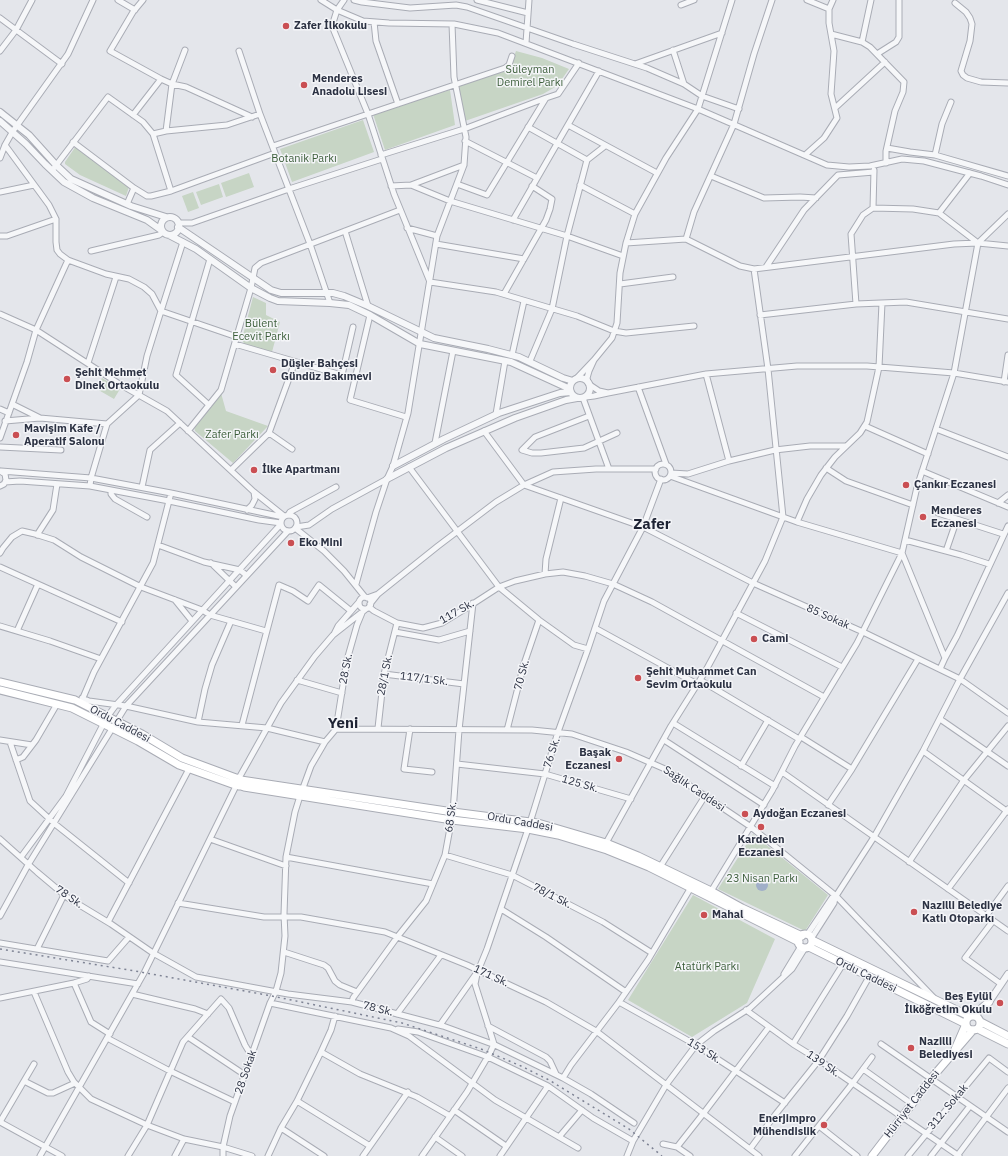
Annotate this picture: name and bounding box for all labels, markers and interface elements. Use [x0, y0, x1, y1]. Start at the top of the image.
place label: Zafer İlkokulu [294, 19, 367, 33]
marker: Zafer İlkokulu [281, 21, 291, 31]
park label: Süleyman Demirel Parkı [497, 63, 563, 89]
place label: Menderes Anadolu Lisesi [312, 72, 387, 98]
marker: Menderes Anadolu Lisesi [299, 80, 309, 90]
park label: Botanik Parkı [271, 152, 337, 166]
park label: Bülent Ecevit Parkı [232, 317, 290, 343]
place label: Düşler Bahçesi Gündüz Bakımevi [281, 357, 372, 383]
marker: Düşler Bahçesi Gündüz Bakımevi [268, 365, 278, 375]
place label: Şehit Mehmet Dinek Ortaokulu [75, 366, 159, 392]
marker: Şehit Mehmet Dinek Ortaokulu [62, 374, 72, 384]
place label: Mavişim Kafe / Aperatif Salonu [24, 422, 105, 448]
park label: Zafer Parkı [205, 428, 259, 442]
marker: Mavişim Kafe / Aperatif Salonu [11, 430, 21, 440]
place label: İlke Apartmanı [262, 463, 340, 477]
marker: İlke Apartmanı [249, 465, 259, 475]
place label: Çankır Eczanesi [914, 478, 996, 492]
marker: Çankır Eczanesi [901, 480, 911, 490]
place label: Menderes Eczanesi [931, 504, 982, 530]
marker: Menderes Eczanesi [918, 512, 928, 522]
district label: Zafer [633, 516, 671, 534]
place label: Eko Mini [299, 536, 342, 550]
marker: Eko Mini [286, 538, 296, 548]
street label: 117 Sk. [437, 597, 477, 627]
street label: 85 Sokak [804, 602, 852, 632]
place label: Cami [762, 632, 788, 646]
marker: Cami [749, 634, 759, 644]
street label: 28 Sk. [337, 653, 355, 685]
street label: 28/1 Sk. [375, 653, 395, 697]
street label: 70 Sk. [512, 658, 532, 692]
place label: Şehit Muhammet Can Sevim Ortaokulu [646, 665, 757, 691]
street label: 117/1 Sk. [399, 670, 449, 688]
marker: Şehit Muhammet Can Sevim Ortaokulu [633, 673, 643, 683]
street label: Ordu Caddesi [88, 703, 152, 745]
district label: Yeni [328, 715, 358, 733]
street label: 76 Sk. [541, 736, 563, 770]
place label: Başak Eczanesi [565, 746, 611, 772]
marker: Başak Eczanesi [614, 754, 624, 764]
street label: Sağlık Caddesi [661, 763, 727, 815]
street label: 125 Sk. [560, 772, 600, 796]
street label: 68 Sk. [442, 801, 460, 833]
place label: Aydoğan Eczanesi [753, 807, 846, 821]
marker: Aydoğan Eczanesi [740, 809, 750, 819]
street label: Ordu Caddesi [486, 810, 554, 834]
marker: Kardelen Eczanesi [756, 822, 766, 832]
place label: Kardelen Eczanesi [737, 833, 785, 859]
park label: 23 Nisan Parkı [726, 872, 798, 886]
street label: 78/1 Sk. [530, 881, 574, 911]
street label: 78 Sk. [53, 883, 85, 911]
place label: Nazilli Belediye Katlı Otoparkı [922, 899, 1002, 925]
marker: Nazilli Belediye Katlı Otoparkı [909, 907, 919, 917]
place label: Mahal [712, 908, 743, 922]
marker: Mahal [699, 910, 709, 920]
street label: Ordu Caddesi [833, 954, 899, 996]
park label: Atatürk Parkı [675, 960, 739, 974]
street label: 171 Sk. [471, 962, 511, 990]
place label: Beş Eylül İlköğretim Okulu [905, 990, 992, 1016]
marker: Beş Eylül İlköğretim Okulu [995, 998, 1005, 1008]
street label: 78 Sk. [361, 999, 395, 1019]
street label: 153 Sk. [685, 1035, 723, 1067]
place label: Nazilli Belediyesi [919, 1035, 973, 1061]
marker: Nazilli Belediyesi [906, 1043, 916, 1053]
street label: 28 Sokak [232, 1048, 260, 1096]
street label: 139 Sk. [804, 1048, 842, 1080]
street label: Hürriyet Caddesi [881, 1067, 943, 1141]
street label: 312. Sokak [925, 1082, 971, 1132]
place label: Enerjimpro Mühendislik [753, 1112, 816, 1138]
marker: Enerjimpro Mühendislik [819, 1120, 829, 1130]

